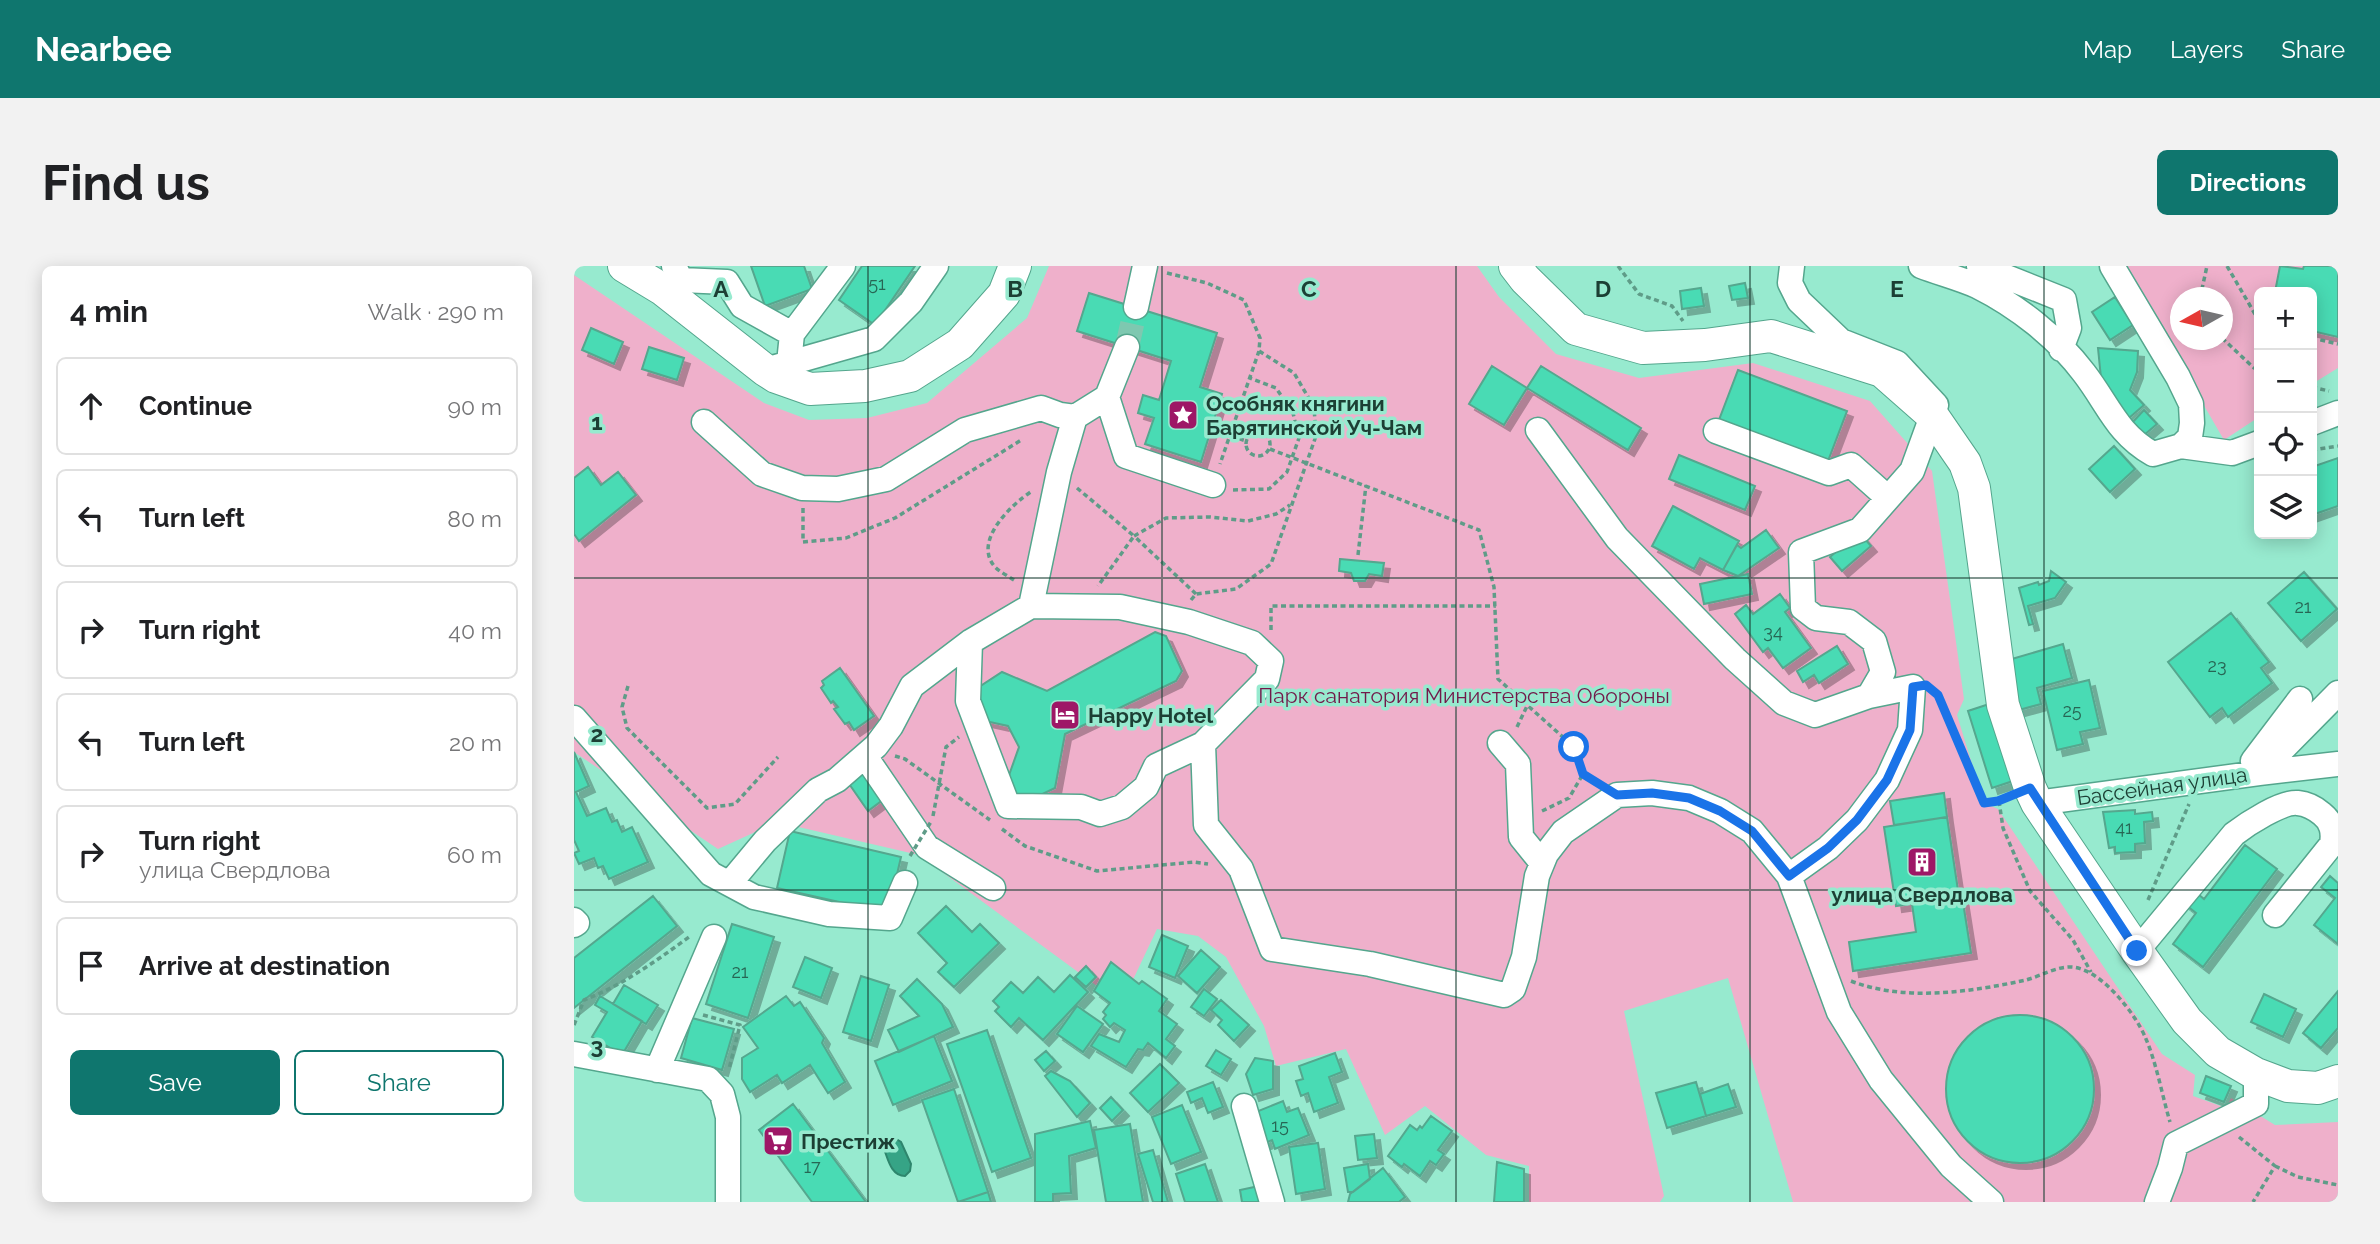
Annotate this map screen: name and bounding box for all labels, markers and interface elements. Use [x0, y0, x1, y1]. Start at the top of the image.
text: Nearbee [35, 30, 172, 69]
text: Map [2083, 35, 2132, 64]
text: Layers [2170, 35, 2243, 64]
text: Share [2281, 35, 2345, 64]
button: Directions [2157, 150, 2338, 215]
text: Find us [42, 154, 210, 211]
house number: 51 [868, 273, 886, 294]
text: A [713, 275, 729, 302]
text: B [1007, 275, 1023, 302]
text: C [1301, 275, 1317, 302]
text: D [1595, 275, 1611, 302]
text: E [1890, 275, 1904, 302]
north arrow [2170, 287, 2233, 350]
map controls [2254, 287, 2317, 539]
button: + [2254, 287, 2317, 350]
text: 4 min [70, 294, 148, 329]
text: Walk · 290 m [368, 298, 504, 325]
button: − [2254, 350, 2317, 413]
icon: ahead [72, 387, 110, 425]
text: Continue [139, 391, 252, 421]
place label: Особняк княгини Барятинской Уч-Чам [1206, 391, 1422, 440]
text: 90 m [447, 393, 502, 420]
place icon: Особняк княгини Барятинской Уч-Чам [1166, 398, 1200, 432]
text: 1 [591, 408, 603, 435]
button: locate [2254, 413, 2317, 476]
button: layers [2254, 476, 2317, 539]
icon: left [72, 499, 110, 537]
text: Turn left [139, 503, 245, 533]
text: 80 m [447, 505, 502, 532]
house number: 21 [2294, 596, 2312, 617]
icon: right [72, 611, 110, 649]
text: Turn right [139, 615, 260, 645]
text: 40 m [448, 617, 502, 644]
house number: 34 [1763, 621, 1783, 642]
house number: 23 [2208, 655, 2227, 676]
park label: Парк санатория Министерства Обороны [1258, 683, 1670, 708]
hotel icon: Happy Hotel [1048, 698, 1082, 732]
house number: 25 [2062, 700, 2082, 721]
place label: Happy Hotel [1088, 703, 1213, 728]
text: 2 [591, 720, 603, 747]
icon: left [72, 723, 110, 761]
text: Turn left [139, 727, 245, 757]
text: 20 m [449, 729, 502, 756]
route start [1558, 731, 1589, 762]
street label: Бассейная улица [2075, 762, 2249, 810]
house number: 41 [2115, 817, 2133, 838]
text: Turn right [139, 826, 260, 856]
icon: right [72, 835, 110, 873]
text: 60 m [447, 841, 502, 868]
building icon: улица Свердлова [1905, 845, 1939, 879]
text: улица Свердлова [139, 856, 331, 883]
place label: улица Свердлова [1831, 882, 2013, 907]
route end [2121, 935, 2152, 966]
icon: arrive [72, 947, 110, 985]
text: Arrive at destination [139, 951, 390, 981]
house number: 21 [731, 961, 749, 982]
text: 3 [591, 1032, 603, 1059]
button: Save [70, 1050, 280, 1115]
button: Share [294, 1050, 504, 1115]
house number: 15 [1271, 1115, 1289, 1136]
supermarket icon: Престиж [761, 1124, 795, 1158]
place label: Престиж [801, 1129, 895, 1154]
house number: 17 [803, 1156, 821, 1177]

